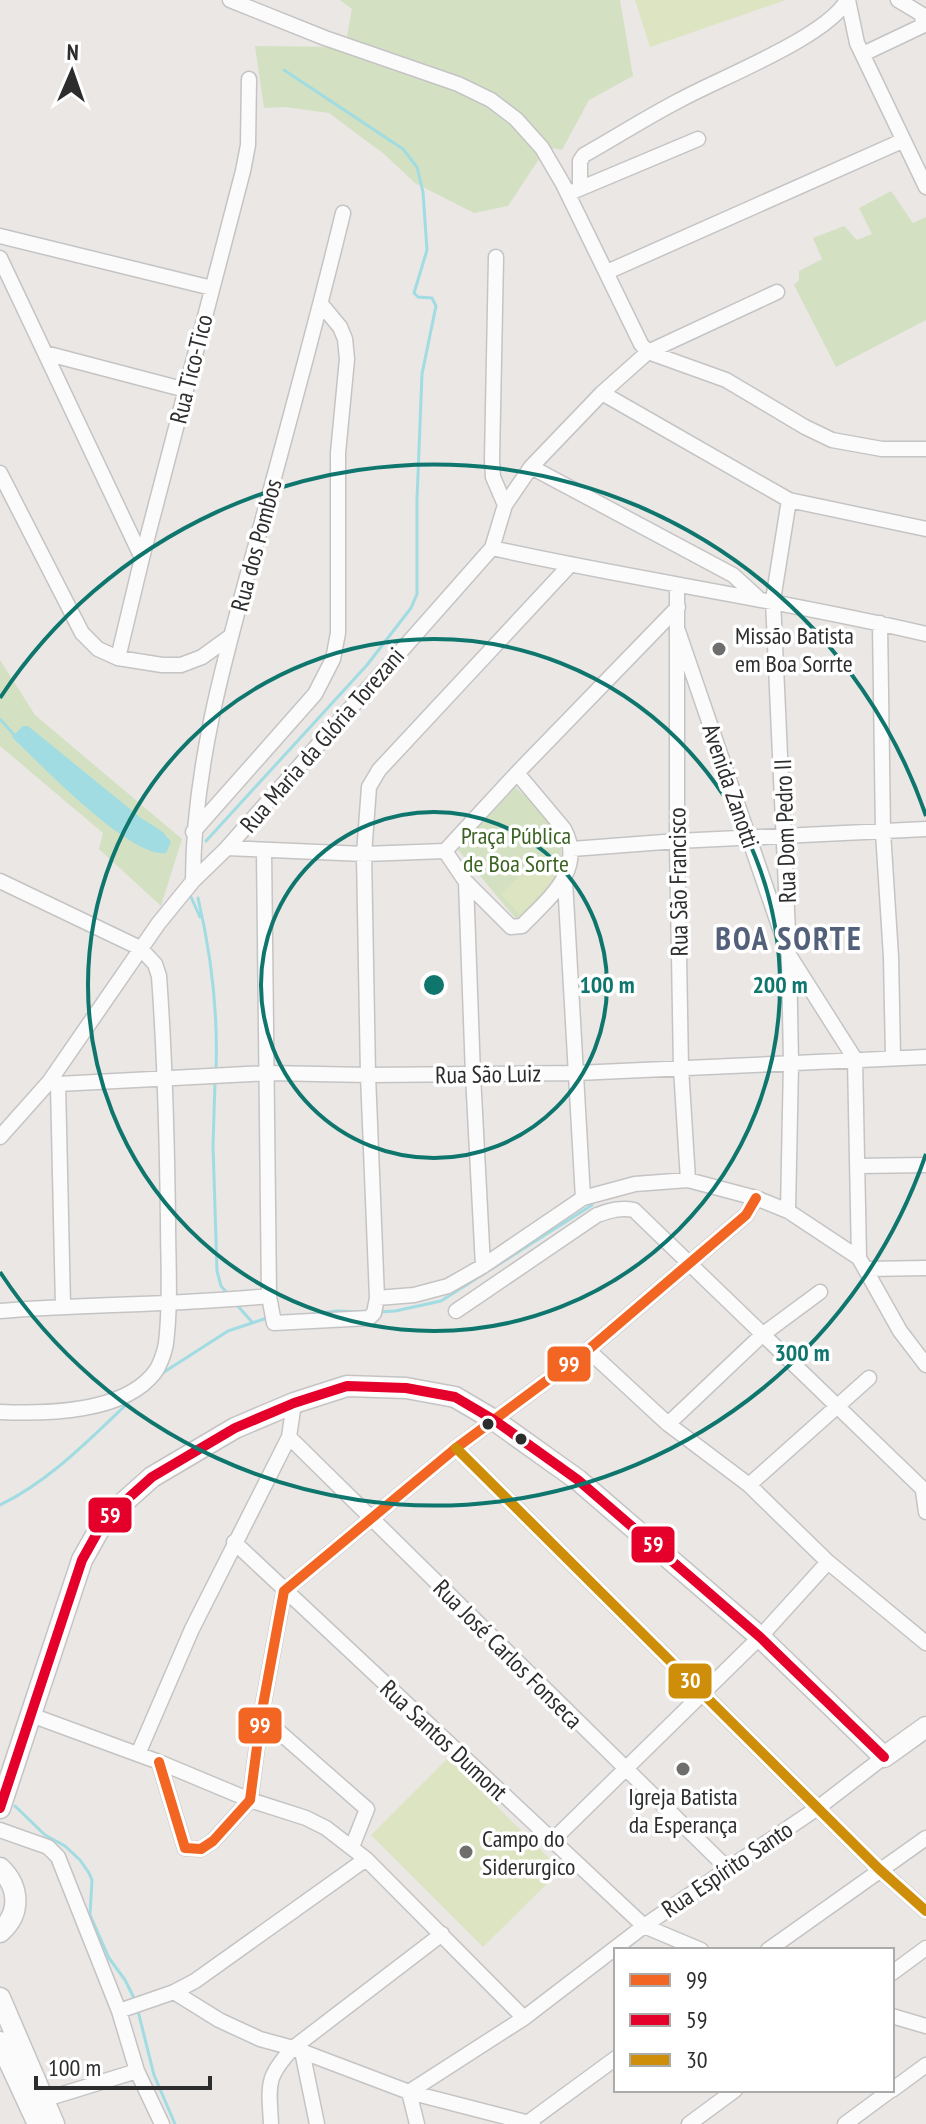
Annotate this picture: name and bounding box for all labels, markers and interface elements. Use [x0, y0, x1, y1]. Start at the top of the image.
north arrow [32, 32, 112, 112]
text: N [66, 38, 79, 66]
street label: Rua Tico-Tico [162, 311, 220, 427]
street label: Rua dos Pombos [223, 475, 289, 615]
place label: Missão Batista em Boa Sorrte [735, 620, 854, 679]
marker: Missão Batista em Boa Sorrte [710, 640, 728, 658]
street label: Rua Maria da Glória Torezani [233, 641, 411, 839]
street label: Avenida Zanotti [695, 720, 767, 852]
street label: Rua Dom Pedro II [767, 759, 803, 903]
street label: Rua São Francisco [661, 807, 695, 957]
park label: Praça Pública de Boa Sorte [461, 820, 571, 879]
district label: BOA SORTE [715, 917, 863, 959]
text: 100 m [579, 969, 635, 1000]
text: 200 m [752, 969, 808, 1000]
centre of rings [420, 971, 448, 999]
street label: Rua São Luiz [435, 1058, 541, 1090]
text: 300 m [774, 1337, 830, 1368]
line badge: 99 [546, 1345, 592, 1383]
text: 99 [558, 1350, 580, 1378]
unlabelled marker [480, 1416, 496, 1432]
unlabelled marker [513, 1431, 529, 1447]
line badge: 59 [87, 1496, 133, 1534]
text: 59 [99, 1501, 121, 1529]
line badge: 59 [630, 1525, 676, 1564]
text: 59 [642, 1530, 664, 1558]
street label: Rua José Carlos Fonseca [427, 1573, 589, 1735]
line badge: 30 [667, 1662, 713, 1700]
text: 30 [679, 1666, 701, 1694]
street label: Rua Santos Dumont [374, 1673, 515, 1807]
line badge: 99 [237, 1706, 283, 1745]
text: 99 [249, 1711, 271, 1739]
marker: Igreja Batista da Esperança [674, 1760, 692, 1778]
place label: Igreja Batista da Esperança [628, 1781, 738, 1840]
street label: Rua Espírito Santo [656, 1814, 798, 1924]
place label: Campo do Siderurgico [482, 1823, 575, 1882]
marker: Campo do Siderurgico [457, 1843, 475, 1861]
legend [614, 1948, 894, 2092]
text: 99 [686, 1964, 708, 1995]
text: 59 [686, 2004, 708, 2035]
scale bar [36, 2040, 210, 2090]
text: 30 [686, 2044, 708, 2075]
text: 100 m [48, 2052, 101, 2083]

